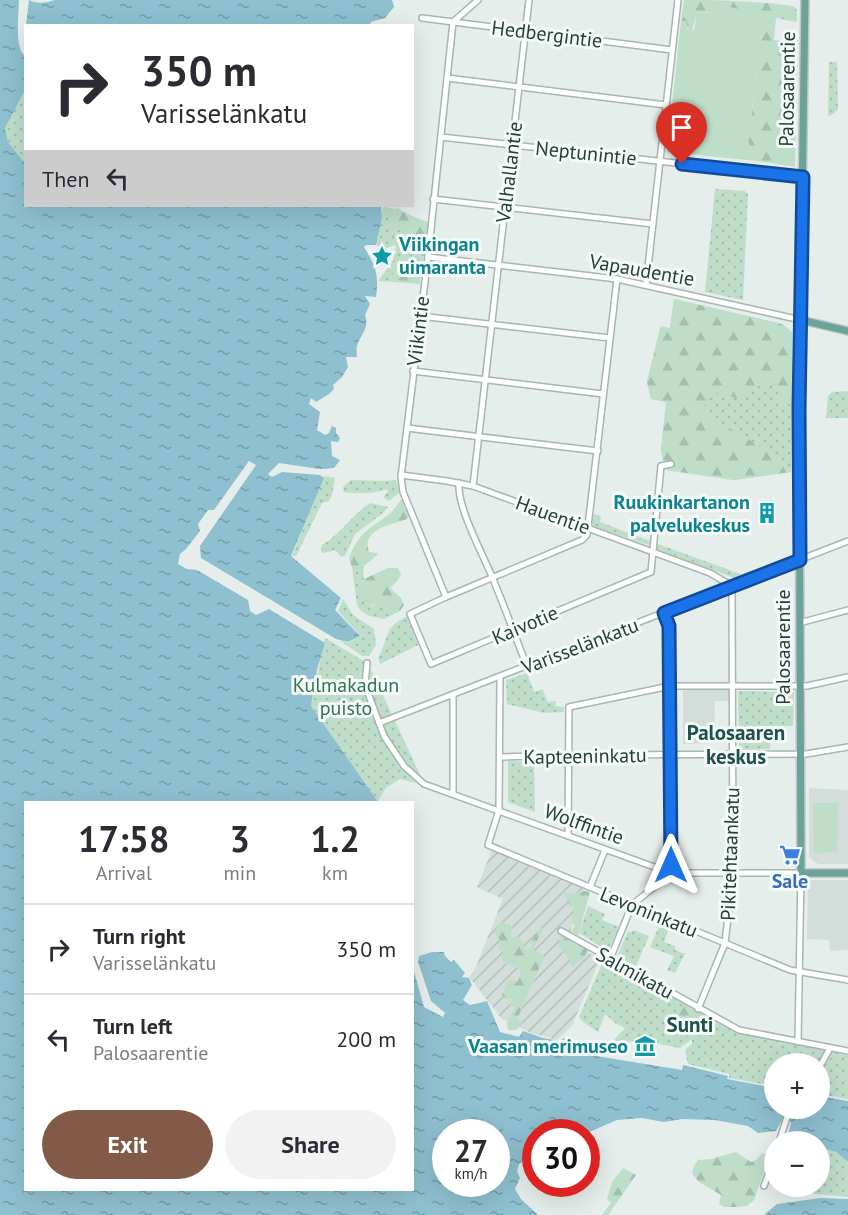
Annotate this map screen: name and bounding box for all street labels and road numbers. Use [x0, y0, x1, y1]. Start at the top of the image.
street label: Hedbergintie [490, 14, 604, 54]
street label: Palosaarentie [773, 31, 801, 147]
street label: Valhallantie [490, 120, 528, 225]
street label: Neptunintie [534, 135, 638, 171]
street label: Vapaudentie [587, 248, 696, 292]
street label: Viikintie [401, 295, 435, 368]
street label: Hauentie [512, 490, 594, 540]
street label: Palosaarentie [770, 589, 796, 705]
street label: Kaivotie [488, 599, 562, 651]
street label: Varisselänkatu [517, 612, 642, 681]
street label: Kapteeninkatu [523, 742, 647, 770]
street label: Pikitehtaankatu [715, 787, 745, 921]
street label: Wolffintie [541, 798, 627, 850]
street label: Levoninkatu [596, 881, 702, 943]
street label: Salmikatu [592, 941, 678, 1005]

